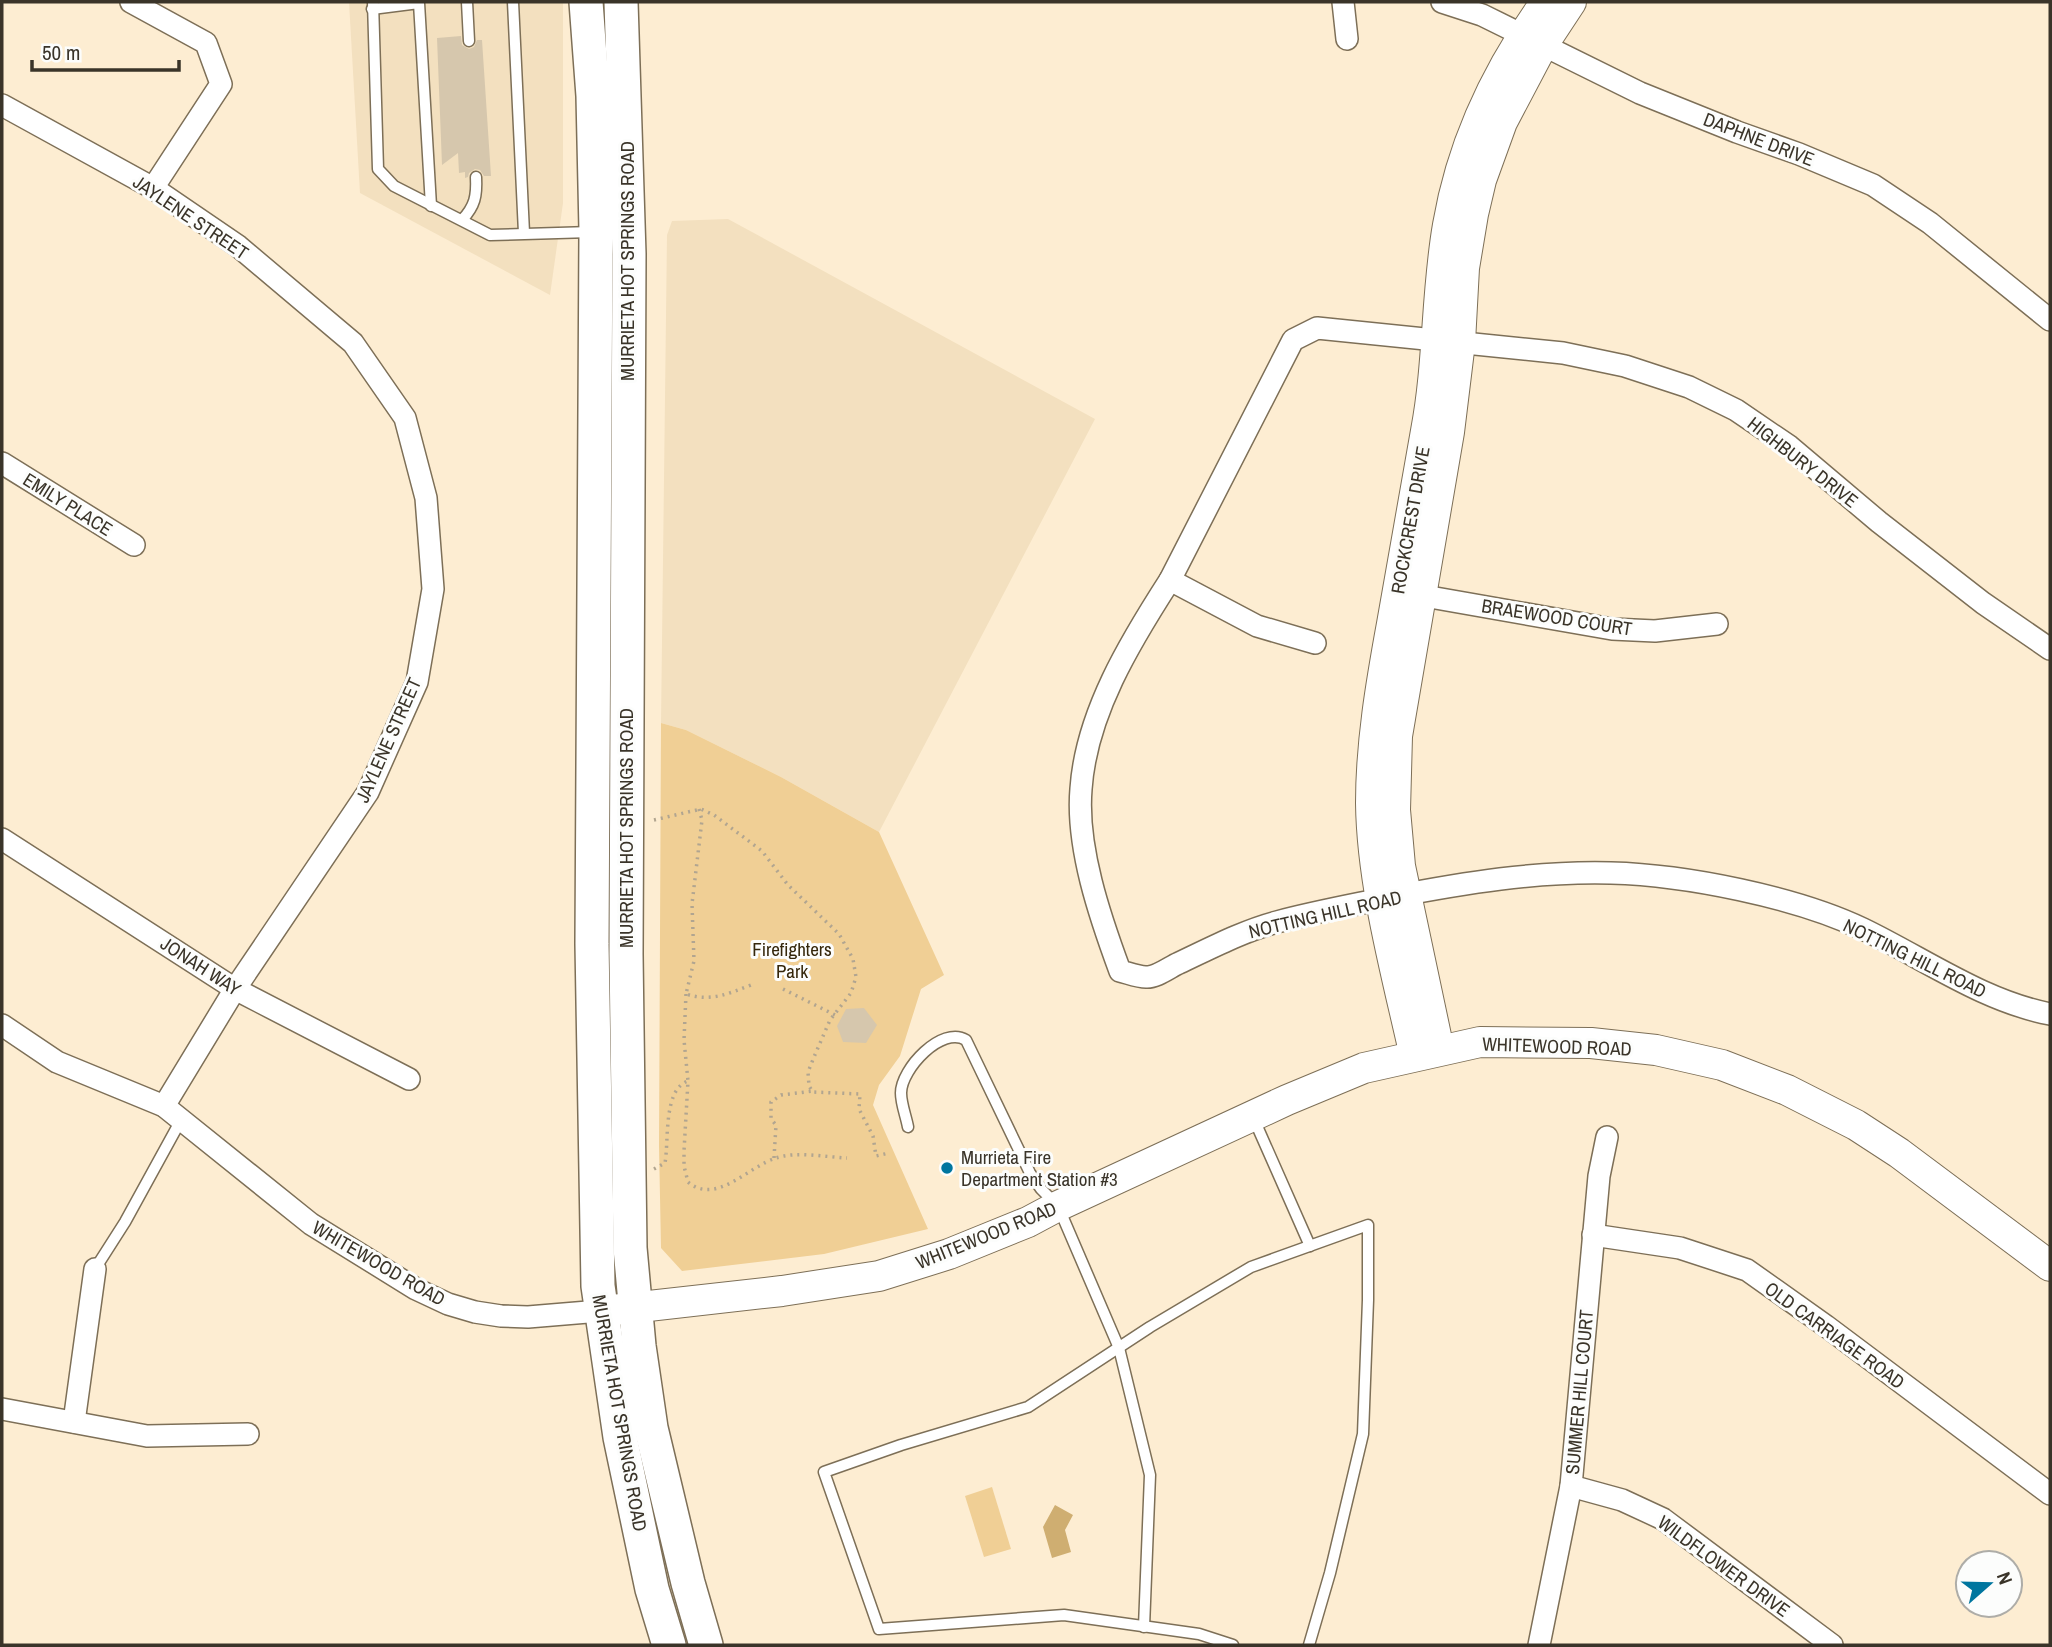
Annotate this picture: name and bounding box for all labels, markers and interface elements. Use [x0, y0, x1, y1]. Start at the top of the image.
scale bar [32, 28, 178, 72]
text: 50 m [42, 38, 80, 67]
street label: DAPHNE DRIVE [1700, 106, 1818, 172]
street label: MURRIETA HOT SPRINGS ROAD [614, 141, 640, 381]
street label: JAYLENE STREET [128, 169, 254, 265]
street label: HIGHBURY DRIVE [1742, 411, 1864, 513]
street label: ROCKCREST DRIVE [1384, 444, 1436, 596]
street label: EMILY PLACE [18, 466, 118, 542]
street label: BRAEWOOD COURT [1480, 592, 1635, 642]
street label: JAYLENE STREET [349, 673, 427, 806]
street label: MURRIETA HOT SPRINGS ROAD [613, 708, 639, 948]
street label: NOTTING HILL ROAD [1246, 884, 1404, 944]
street label: NOTTING HILL ROAD [1839, 912, 1991, 1004]
street label: JONAH WAY [156, 930, 247, 1002]
park label: Firefighters Park [752, 936, 832, 984]
street label: WHITEWOOD ROAD [1482, 1030, 1632, 1062]
place label: Murrieta Fire Department Station #3 [961, 1144, 1118, 1192]
marker: Murrieta Fire Department Station #3 [939, 1160, 955, 1176]
street label: WHITEWOOD ROAD [912, 1195, 1060, 1275]
street label: WHITEWOOD ROAD [308, 1214, 450, 1312]
street label: OLD CARRIAGE ROAD [1760, 1275, 1910, 1395]
street label: MURRIETA HOT SPRINGS ROAD [586, 1293, 654, 1533]
street label: SUMMER HILL COURT [1559, 1308, 1599, 1475]
street label: WILDFLOWER DRIVE [1653, 1509, 1795, 1623]
north arrow [1954, 1549, 2024, 1619]
text: N [1991, 1568, 2019, 1588]

